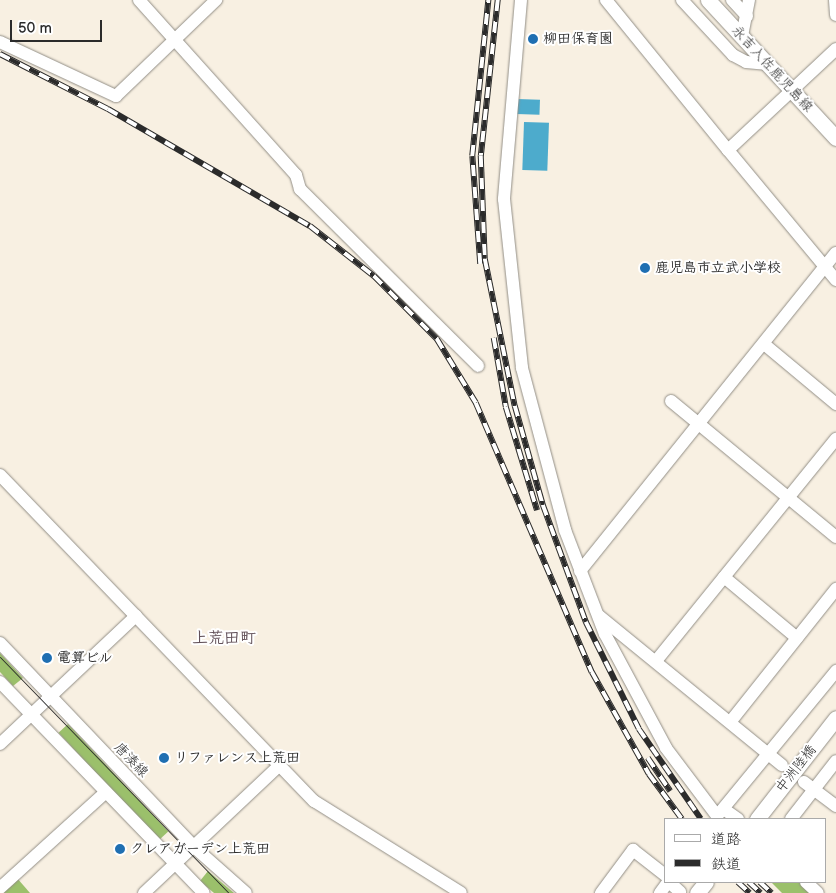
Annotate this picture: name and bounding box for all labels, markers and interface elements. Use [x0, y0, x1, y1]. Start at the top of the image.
scale bar [12, 10, 105, 42]
text: 50 m [18, 19, 52, 38]
street label: 永吉入佐鹿児島線 [728, 22, 816, 116]
place label: 柳田保育園 [543, 31, 613, 47]
marker: 柳田保育園 [527, 33, 539, 45]
place label: 鹿児島市立武小学校 [655, 260, 781, 276]
marker: 鹿児島市立武小学校 [639, 262, 651, 274]
district label: 上荒田町 [192, 629, 256, 649]
place label: 電算ビル [57, 650, 113, 666]
marker: 電算ビル [41, 652, 53, 664]
street label: 唐湊線 [110, 739, 152, 781]
street label: 中洲陸橋 [772, 742, 820, 796]
place label: リファレンス上荒田 [174, 750, 300, 766]
marker: リファレンス上荒田 [158, 752, 170, 764]
legend [664, 818, 826, 883]
text: 道路 [711, 830, 741, 849]
place label: クレアガーデン上荒田 [130, 841, 270, 857]
marker: クレアガーデン上荒田 [114, 843, 126, 855]
text: 鉄道 [711, 855, 741, 874]

